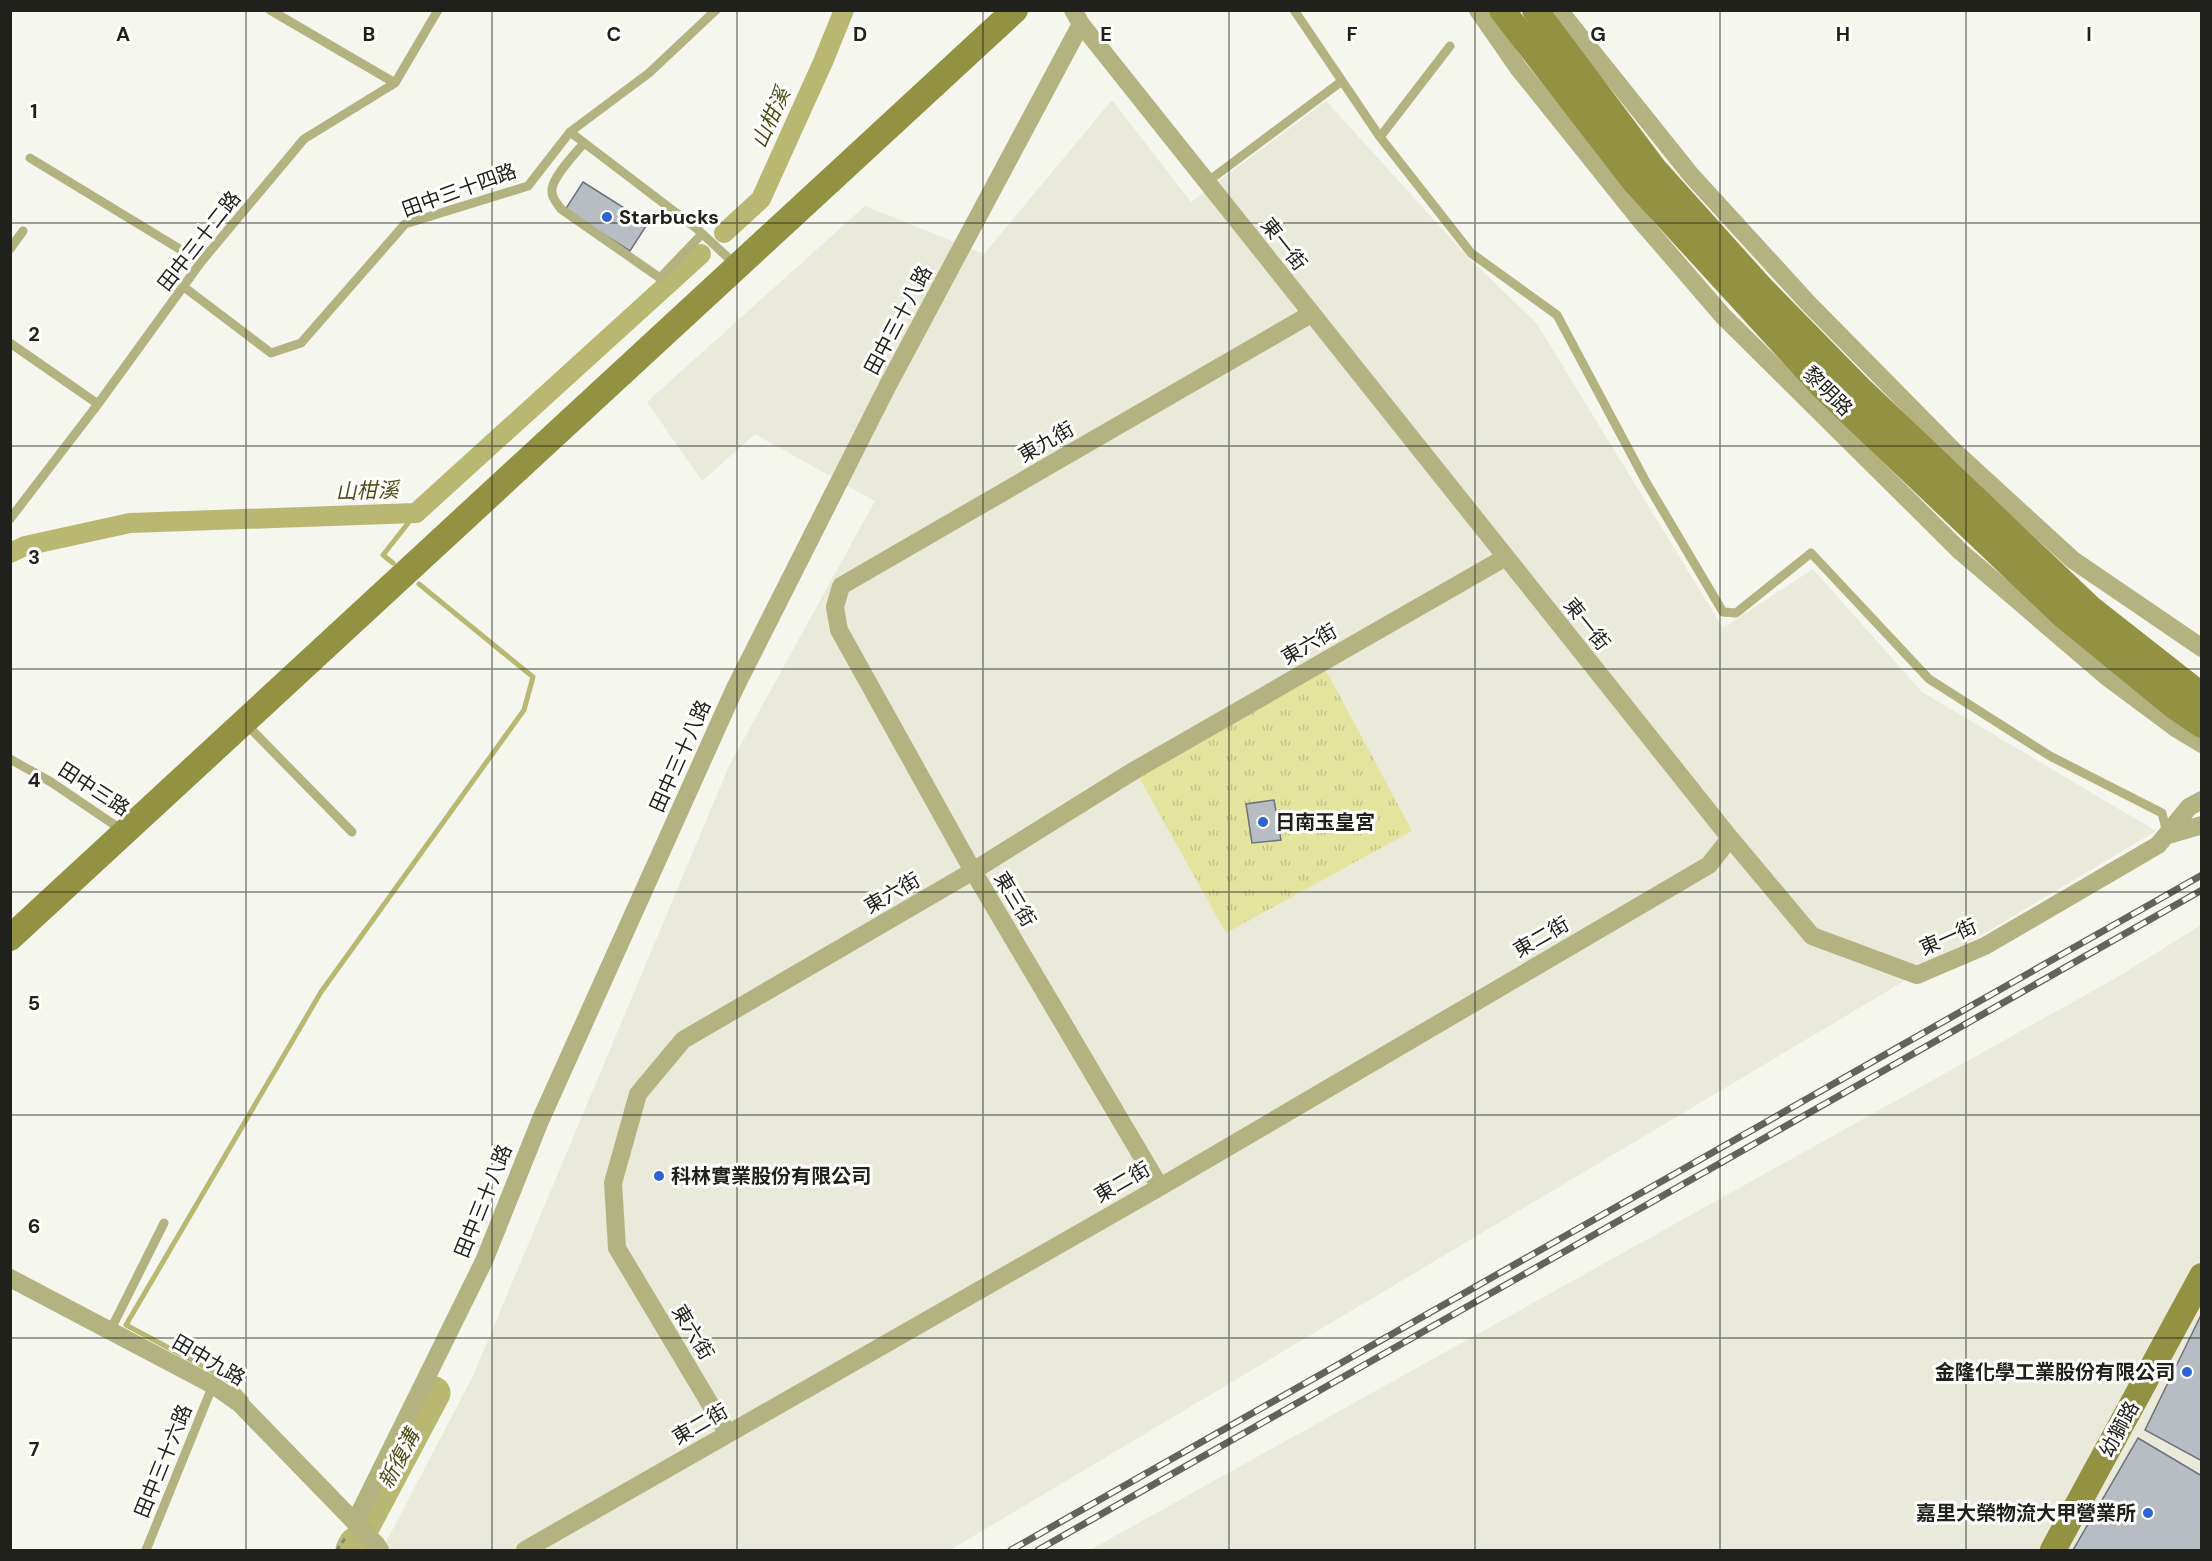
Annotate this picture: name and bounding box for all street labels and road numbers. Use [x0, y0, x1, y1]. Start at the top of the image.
street label: 田中三十四路 [398, 157, 520, 223]
street label: 田中三十二路 [152, 186, 246, 296]
street label: 東一街 [1255, 212, 1313, 276]
street label: 田中三十八路 [858, 261, 938, 379]
street label: 黎明路 [1798, 361, 1858, 421]
street label: 東九街 [1014, 416, 1078, 468]
street label: 東一街 [1558, 593, 1616, 655]
street label: 東六街 [1277, 618, 1341, 670]
street label: 田中三十八路 [644, 696, 716, 816]
street label: 田中三路 [53, 756, 135, 822]
street label: 東六街 [860, 867, 924, 919]
street label: 東三街 [988, 867, 1042, 931]
street label: 東二街 [1509, 911, 1573, 963]
street label: 東一街 [1915, 913, 1981, 961]
street label: 田中三十八路 [448, 1140, 518, 1262]
street label: 東二街 [1090, 1156, 1154, 1208]
street label: 東六街 [666, 1300, 720, 1364]
street label: 田中九路 [168, 1329, 250, 1391]
street label: 幼獅路 [2093, 1396, 2145, 1462]
street label: 東二街 [668, 1398, 732, 1450]
street label: 田中三十六路 [128, 1400, 198, 1522]

